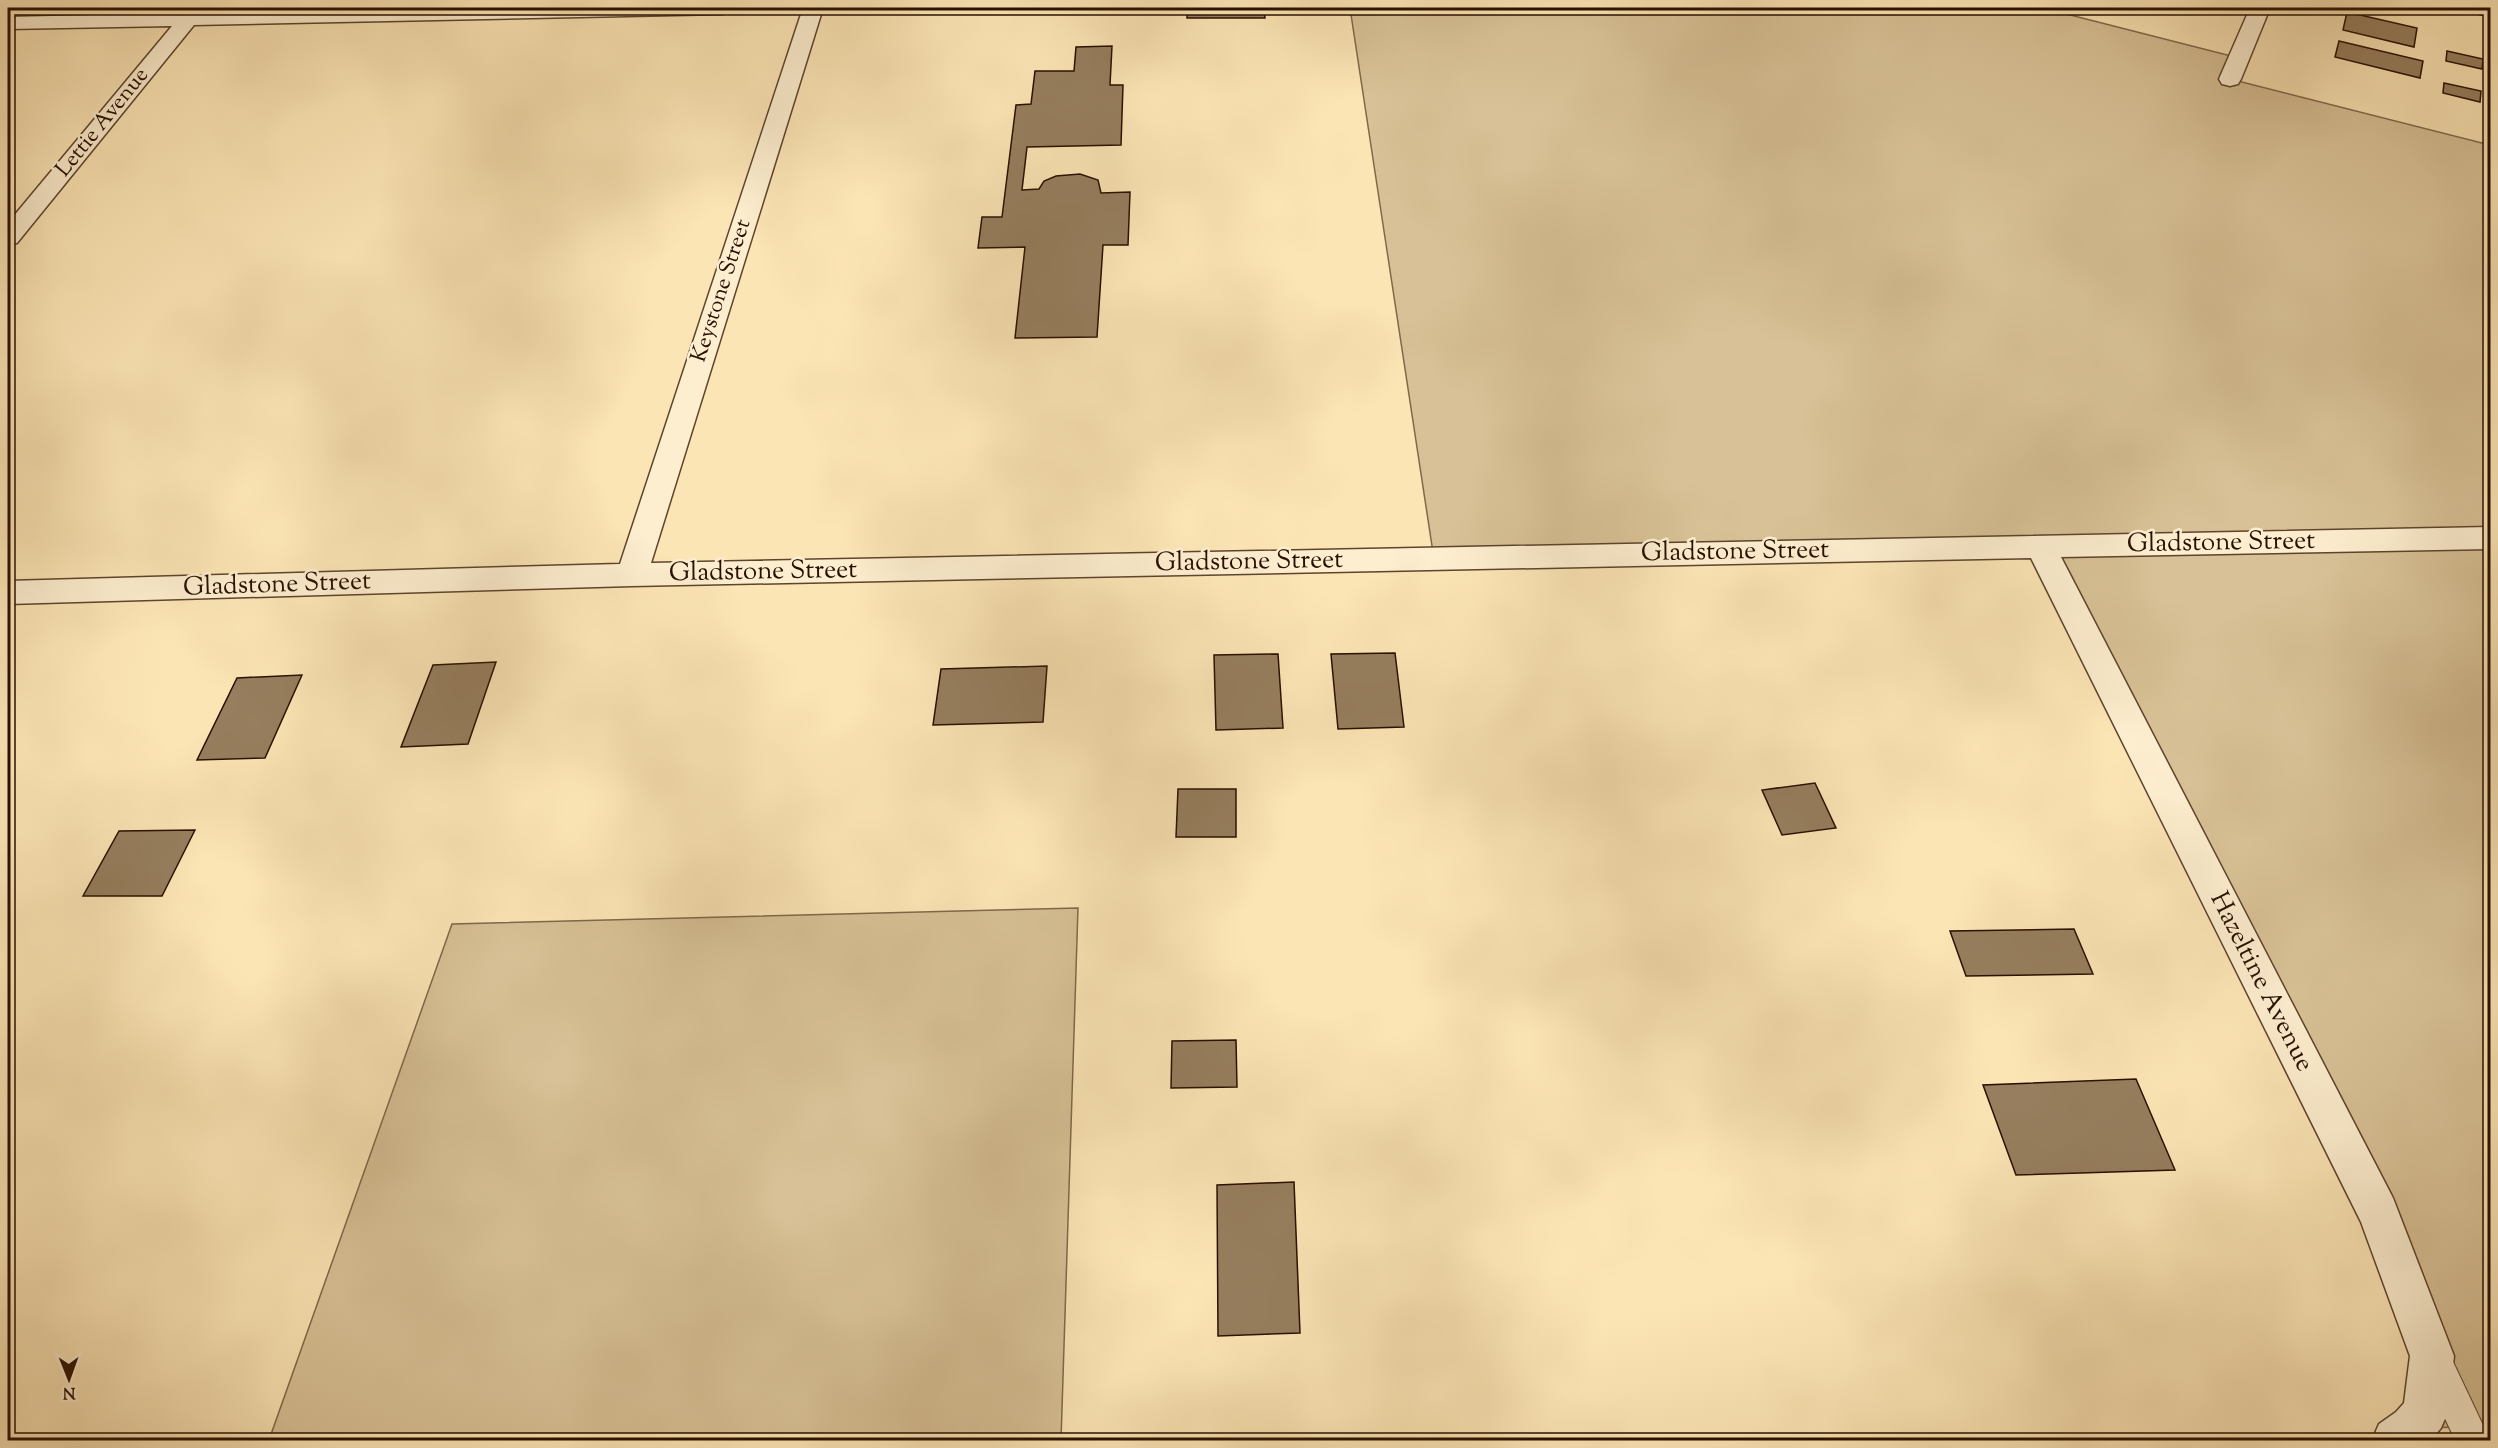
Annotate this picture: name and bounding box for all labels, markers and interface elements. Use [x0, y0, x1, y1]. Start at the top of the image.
street label: Lettie Avenue [49, 61, 157, 185]
street label: Keystone Street [684, 215, 760, 367]
street label: Gladstone Street [2127, 523, 2315, 563]
street label: Gladstone Street [1641, 532, 1829, 572]
street label: Gladstone Street [1155, 542, 1343, 582]
street label: Gladstone Street [669, 552, 857, 592]
street label: Gladstone Street [182, 563, 372, 607]
street label: Hazeltine Avenue [2200, 886, 2322, 1078]
north arrow [39, 1349, 99, 1409]
text: N [62, 1380, 76, 1403]

